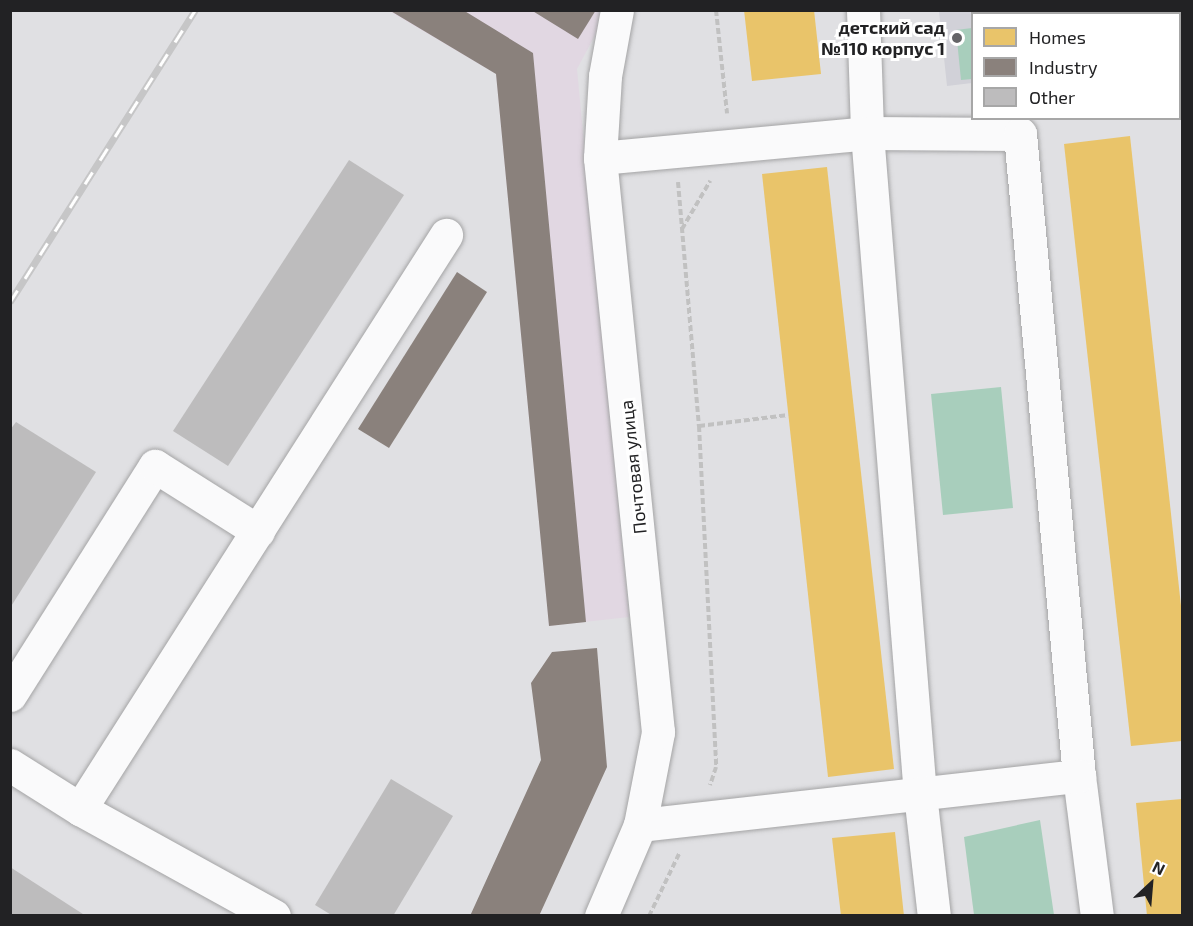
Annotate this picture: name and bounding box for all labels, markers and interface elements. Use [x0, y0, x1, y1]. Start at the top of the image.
legend [971, 12, 1181, 120]
place label: детский сад №110 корпус 1 [821, 17, 945, 60]
text: Homes [1029, 26, 1086, 48]
marker: детский сад №110 корпус 1 [950, 31, 964, 45]
text: Industry [1029, 56, 1098, 78]
text: Other [1029, 86, 1075, 108]
street label: Почтовая улица [615, 399, 651, 535]
north arrow [1121, 854, 1181, 914]
text: N [1150, 856, 1168, 878]

